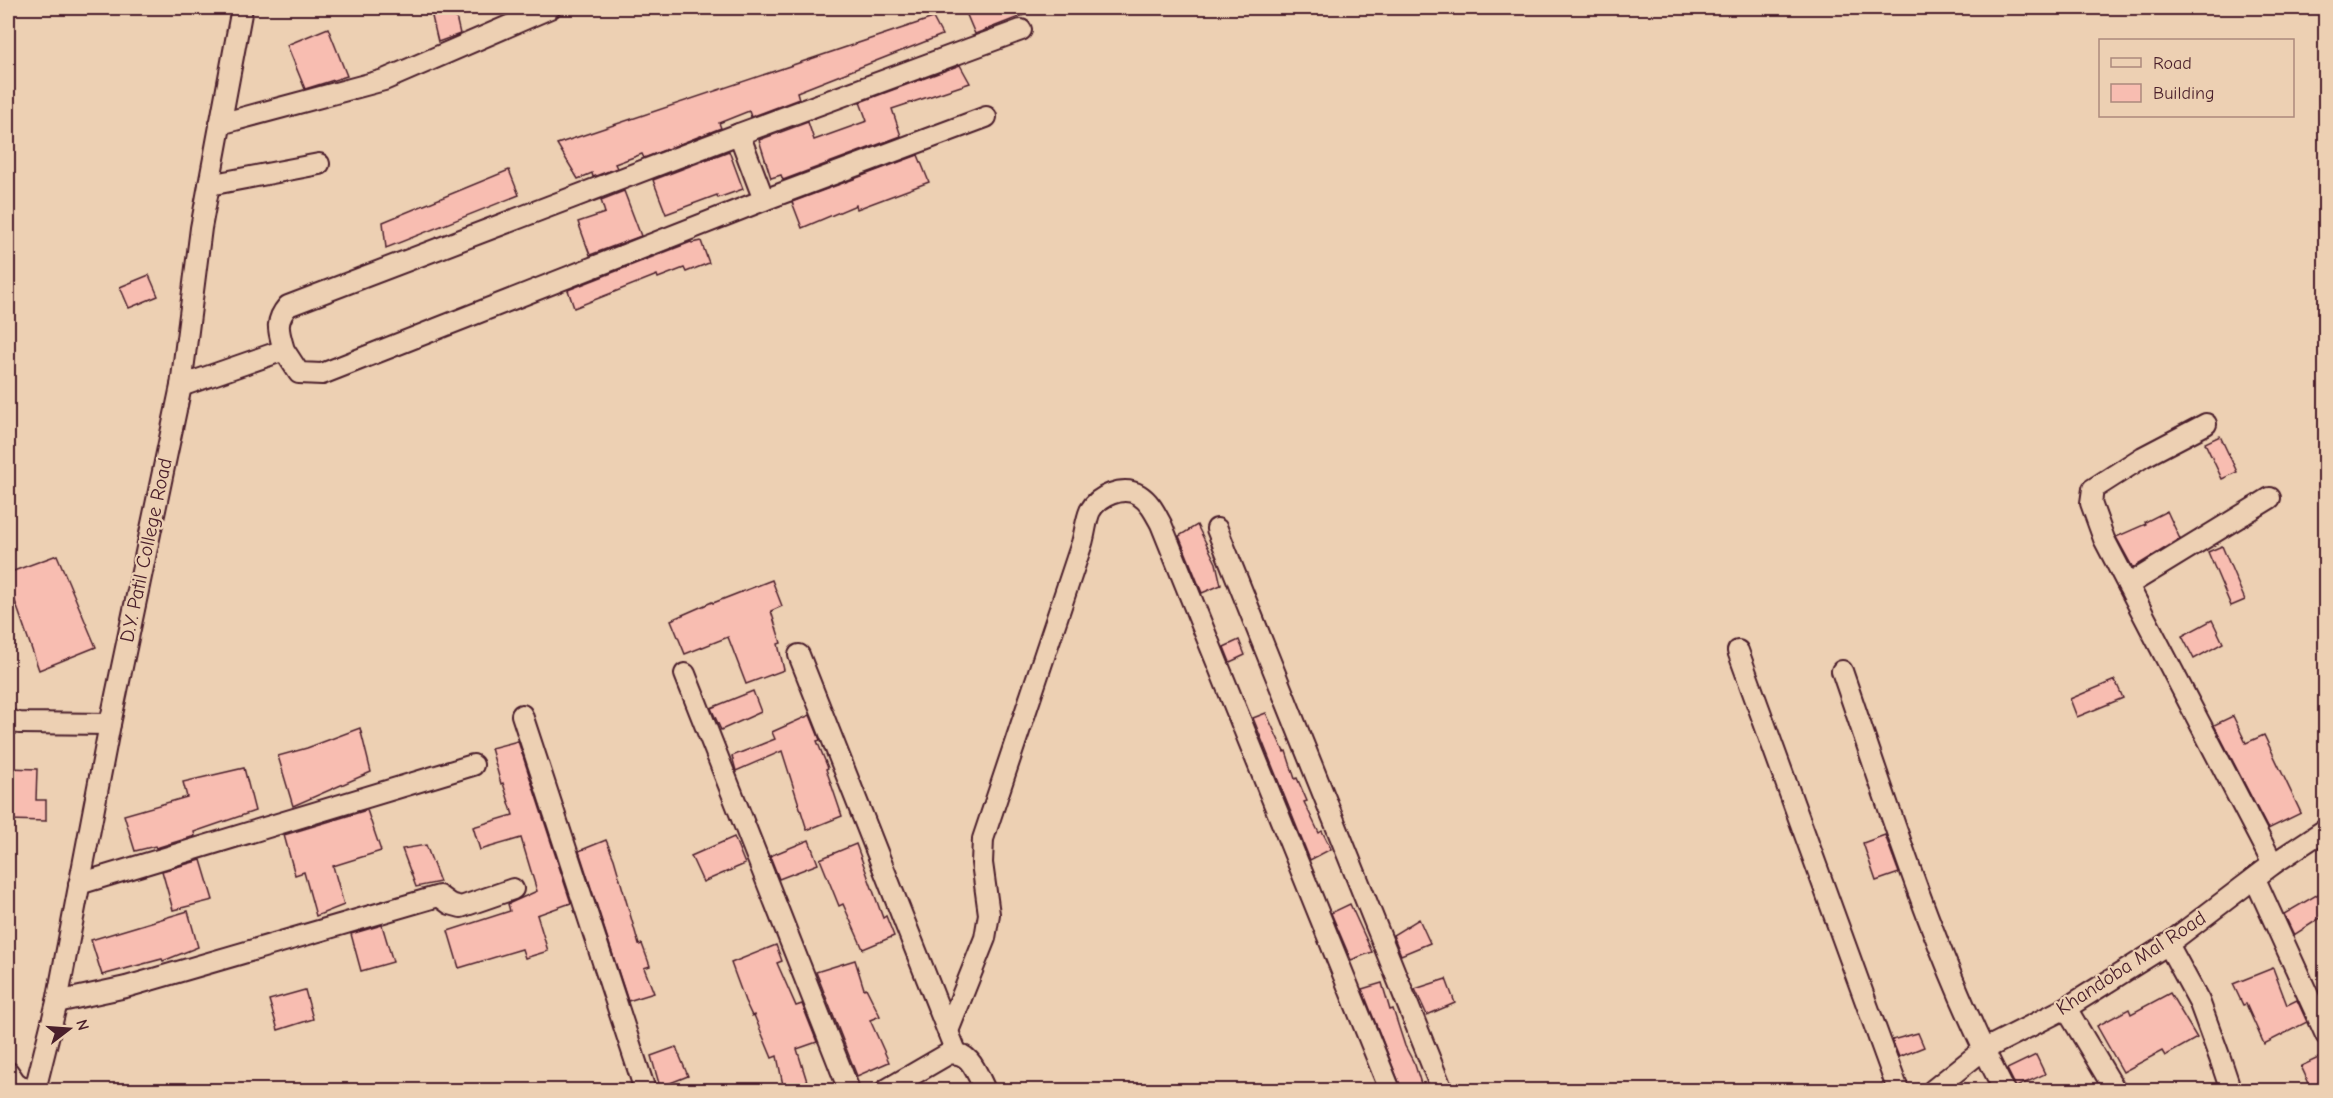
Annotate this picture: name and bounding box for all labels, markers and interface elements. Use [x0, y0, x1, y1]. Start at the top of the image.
legend [2099, 39, 2294, 117]
text: Road [2153, 53, 2192, 74]
text: Building [2153, 83, 2215, 104]
street label: D.Y. Patil College Road [115, 456, 177, 644]
street label: Khandoba Mal Road [2052, 906, 2210, 1020]
north arrow [39, 999, 99, 1059]
text: N [72, 1017, 93, 1033]

